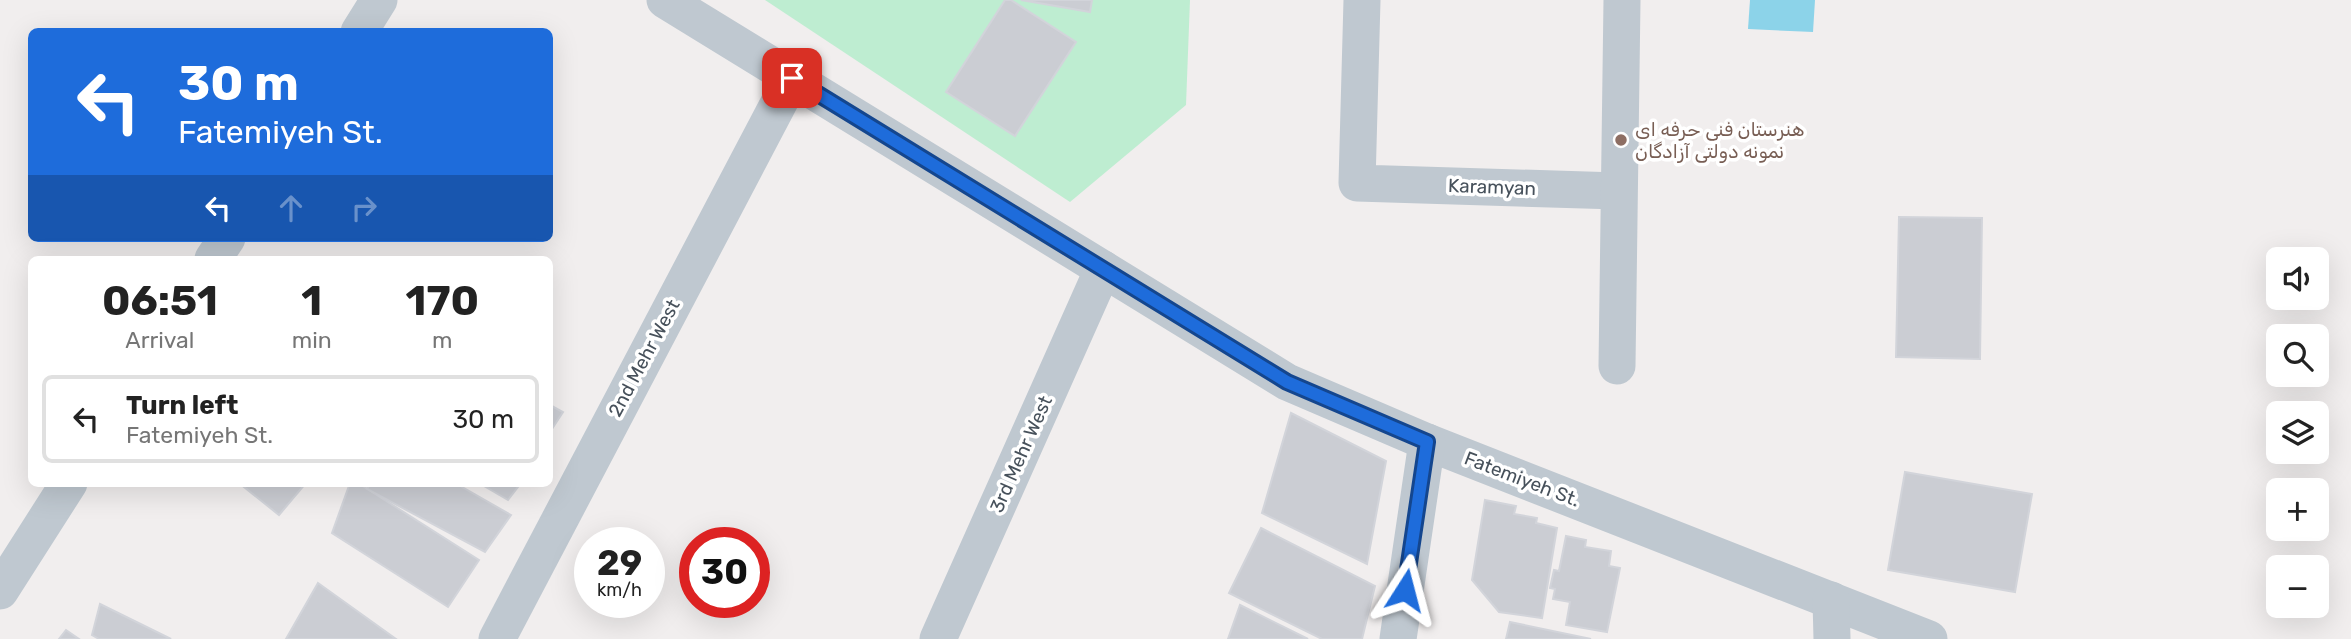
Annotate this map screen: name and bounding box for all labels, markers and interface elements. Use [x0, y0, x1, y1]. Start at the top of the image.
pin [762, 48, 822, 108]
text: 30 m [178, 54, 299, 112]
icon: left [63, 56, 154, 147]
icon: arrive [773, 59, 811, 97]
text: Fatemiyeh St. [178, 113, 383, 151]
place label: هنرستان فنی حرفه ای نمونه دولتی آزادگان [1635, 118, 1805, 163]
marker: هنرستان فنی حرفه ای نمونه دولتی آزادگان [1613, 132, 1629, 148]
street label: Karamyan [1448, 174, 1536, 200]
icon: left [199, 189, 237, 227]
icon: ahead [272, 189, 310, 227]
icon: right [345, 189, 383, 227]
map controls [2266, 247, 2329, 618]
button: sound [2266, 247, 2329, 310]
text: 06:51 [102, 276, 218, 326]
text: 1 [301, 276, 322, 326]
text: 170 [406, 276, 479, 326]
street label: 2nd Mehr West [603, 295, 685, 421]
button: search [2266, 324, 2329, 387]
text: Arrival [125, 326, 194, 354]
text: min [292, 326, 332, 354]
text: m [432, 326, 453, 354]
text: Turn left [126, 390, 238, 421]
street label: 3rd Mehr West [985, 392, 1057, 516]
icon: left [67, 400, 105, 438]
button: layers [2266, 401, 2329, 464]
text: 30 m [452, 404, 514, 435]
text: Fatemiyeh St. [126, 421, 273, 449]
street label: Fatemiyeh St. [1461, 446, 1583, 512]
button: + [2266, 478, 2329, 541]
speed limit sign: 30 [679, 527, 770, 618]
text: 29 [597, 542, 642, 584]
position arrow [1368, 553, 1442, 627]
button: − [2266, 555, 2329, 618]
text: km/h [597, 579, 642, 601]

